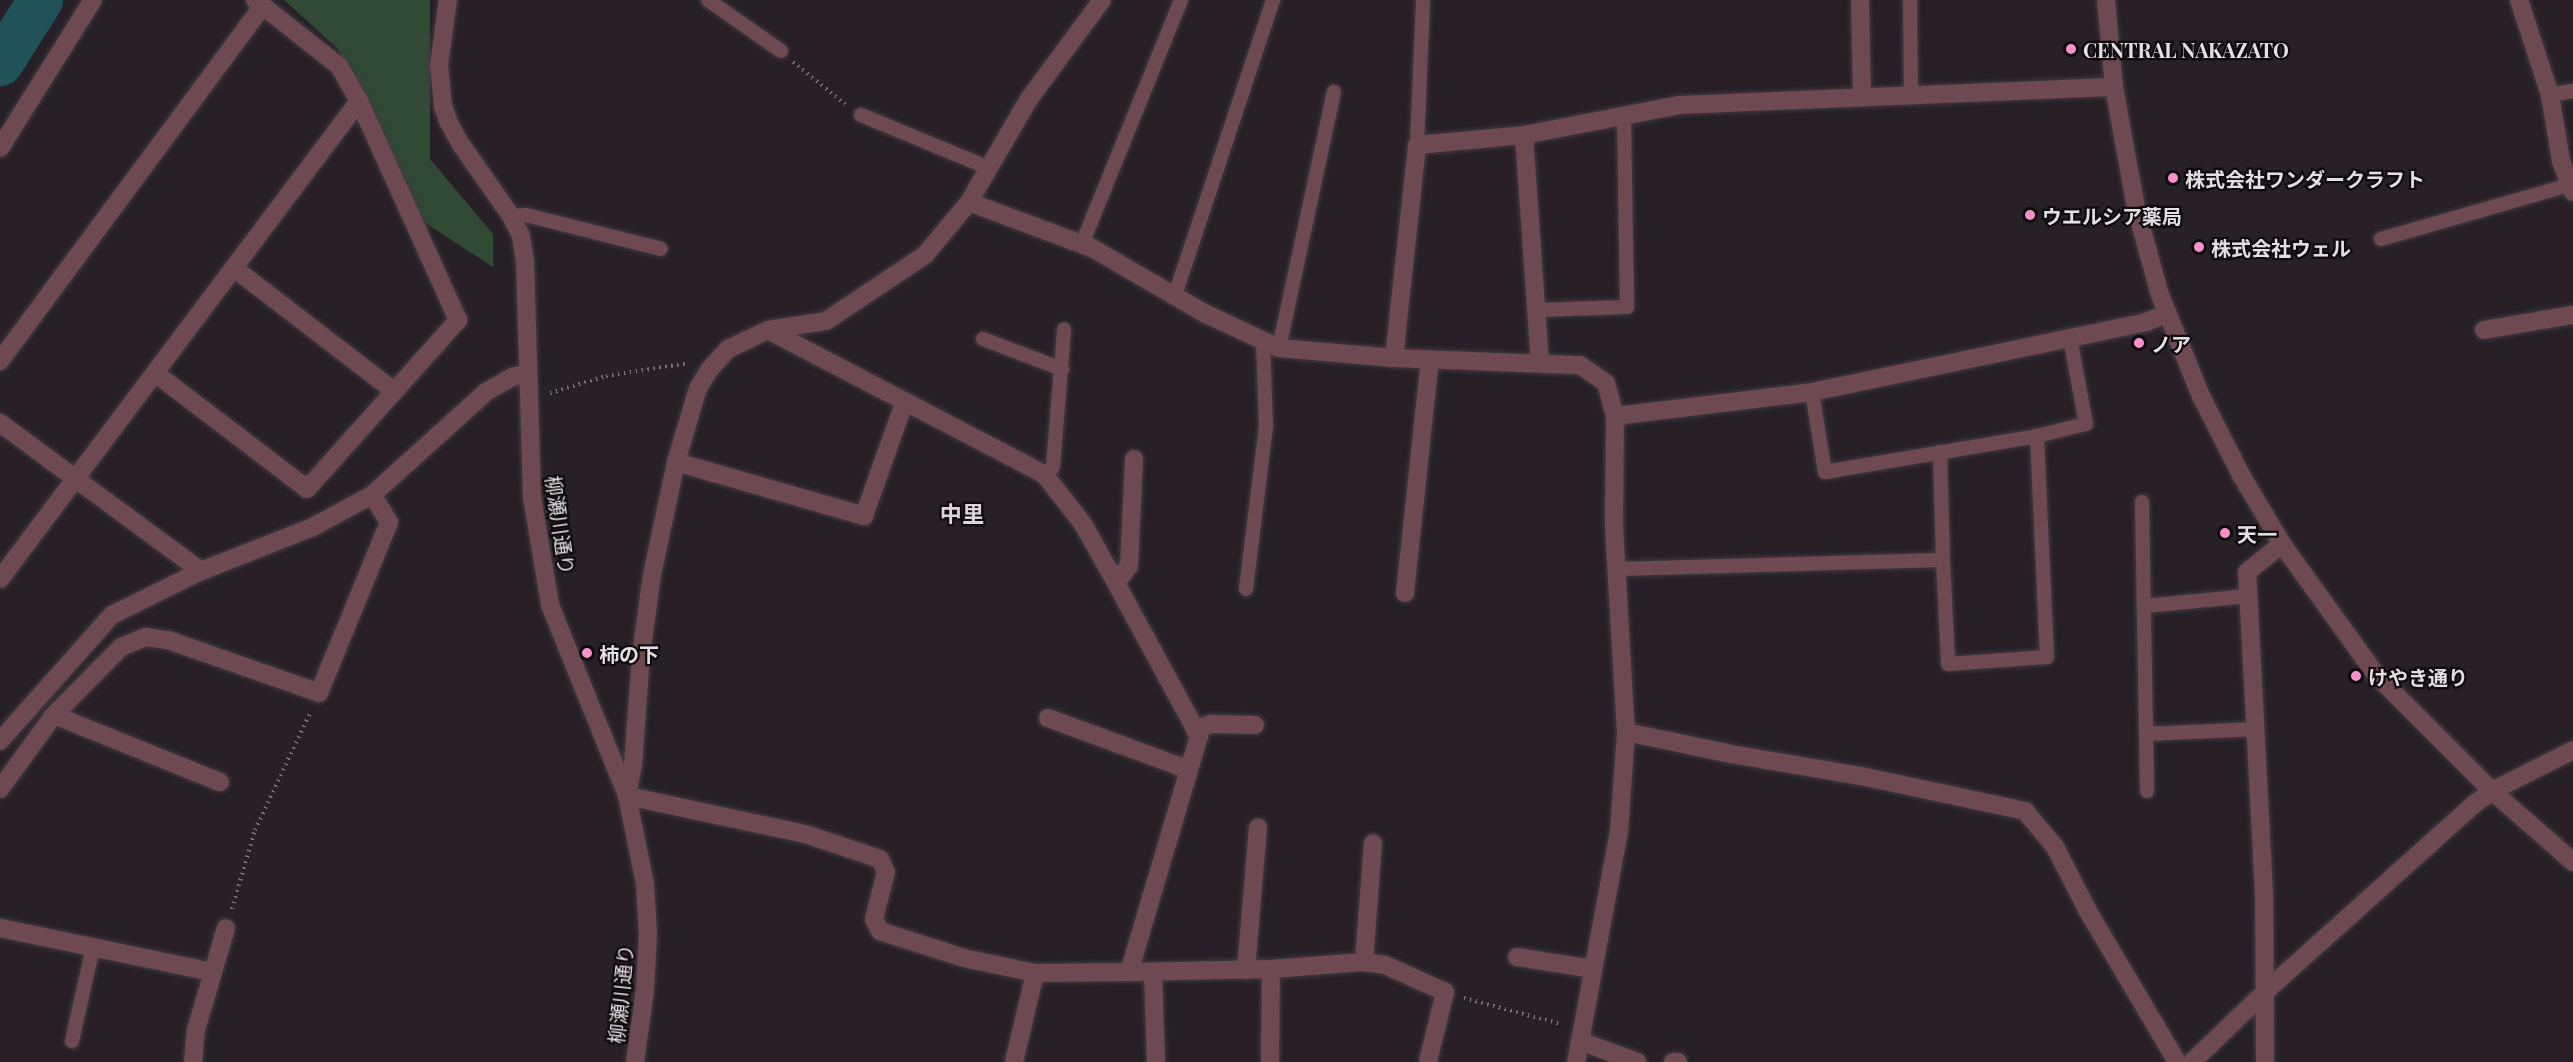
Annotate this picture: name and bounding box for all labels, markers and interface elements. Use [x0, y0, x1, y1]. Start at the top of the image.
place label: CENTRAL NAKAZATO [2083, 37, 2289, 61]
marker: CENTRAL NAKAZATO [2064, 42, 2078, 56]
place label: 株式会社ワンダークラフト [2185, 166, 2425, 190]
marker: 株式会社ワンダークラフト [2166, 171, 2180, 185]
place label: ウエルシア薬局 [2042, 203, 2182, 227]
marker: ウエルシア薬局 [2023, 208, 2037, 222]
place label: 株式会社ウェル [2211, 235, 2351, 259]
marker: 株式会社ウェル [2192, 240, 2206, 254]
place label: ノア [2151, 331, 2191, 355]
marker: ノア [2132, 336, 2146, 350]
street label: 柳瀬川通り [542, 474, 580, 576]
district label: 中里 [940, 501, 984, 527]
place label: 天一 [2237, 521, 2277, 545]
marker: 天一 [2218, 526, 2232, 540]
place label: 柿の下 [599, 641, 659, 665]
marker: 柿の下 [580, 646, 594, 660]
place label: けやき通り [2368, 664, 2468, 688]
marker: けやき通り [2349, 669, 2363, 683]
street label: 柳瀬川通り [603, 943, 637, 1045]

